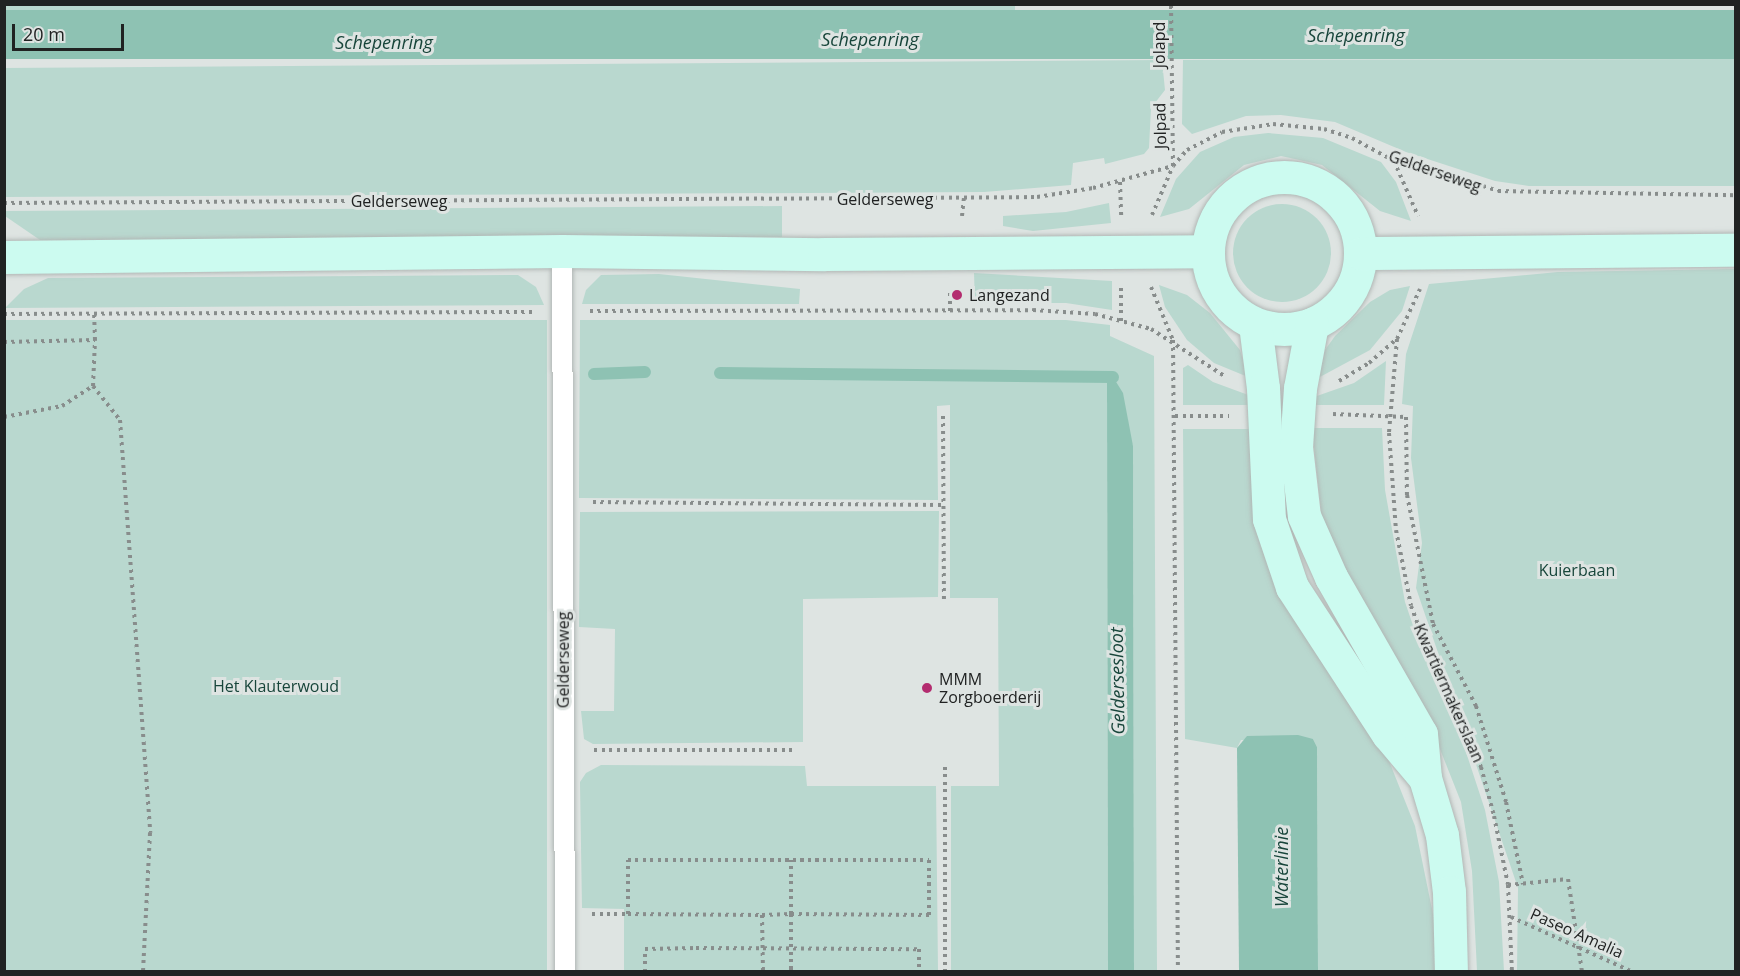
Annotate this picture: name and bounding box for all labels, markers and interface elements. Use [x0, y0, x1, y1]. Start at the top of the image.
scale bar [15, 12, 128, 50]
text: 20 m [23, 22, 65, 46]
street label: Jolapd [1149, 22, 1169, 68]
water label: Schepenring [1307, 24, 1405, 46]
water label: Schepenring [821, 28, 919, 50]
water label: Schepenring [335, 31, 433, 53]
street label: Jolpad [1150, 103, 1170, 149]
street label: Gelderseweg [1386, 146, 1484, 196]
street label: Gelderseweg [837, 189, 933, 209]
street label: Gelderseweg [351, 191, 447, 211]
place label: Langezand [969, 285, 1050, 305]
marker: Langezand [950, 288, 964, 302]
park label: Kuierbaan [1539, 560, 1615, 580]
street label: Gelderseweg [553, 612, 573, 708]
street label: Kwartiermakerslaan [1410, 621, 1488, 765]
water label: Geldersesloot [1105, 627, 1129, 735]
place label: MMM Zorgboerderij [939, 669, 1041, 707]
park label: Het Klauterwoud [213, 676, 339, 696]
marker: MMM Zorgboerderij [920, 681, 934, 695]
water label: Waterlinie [1270, 827, 1292, 907]
street label: Paseo Amalia [1528, 904, 1626, 962]

